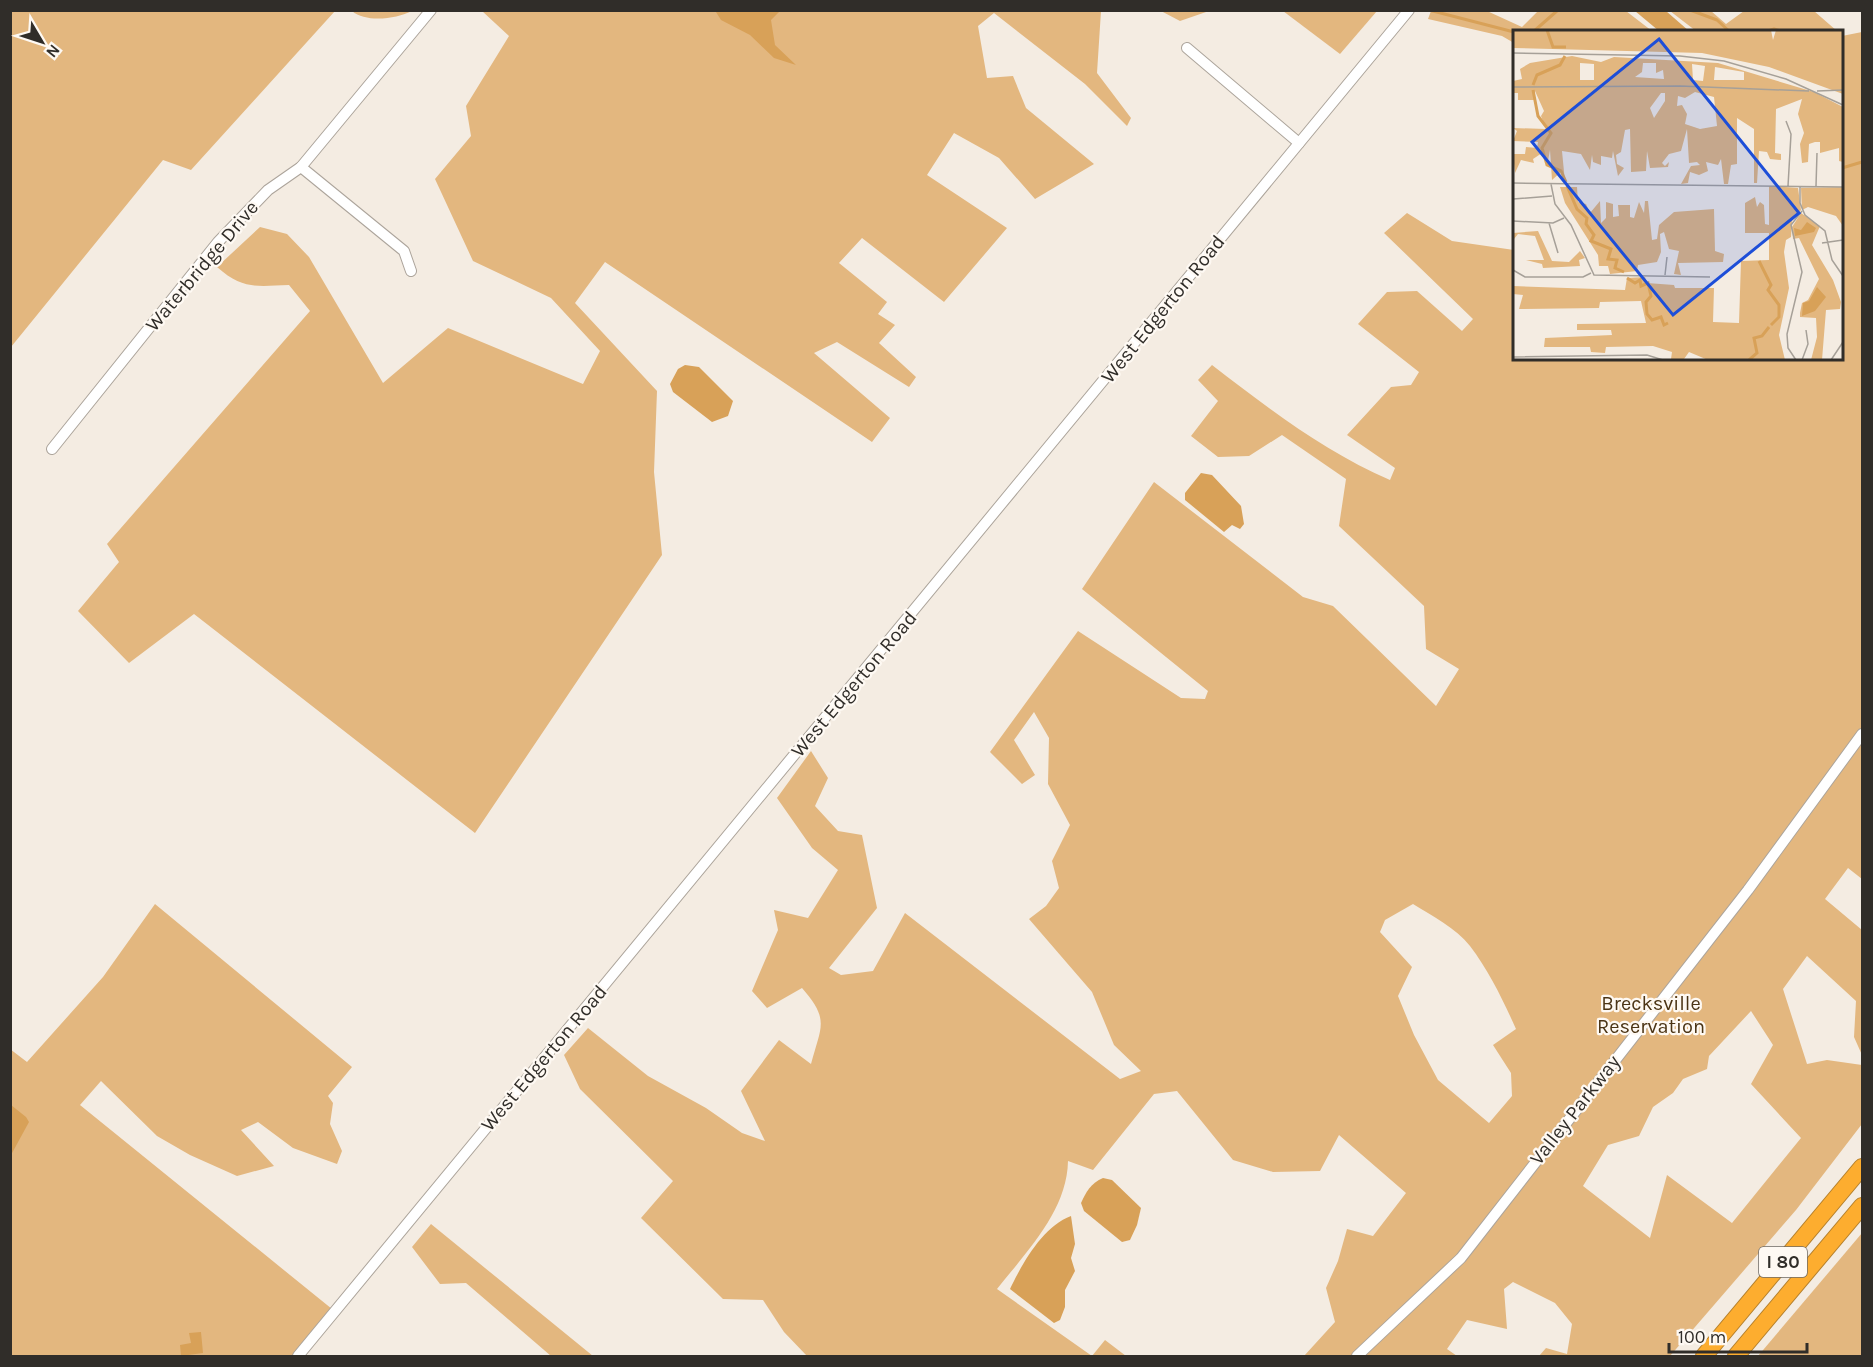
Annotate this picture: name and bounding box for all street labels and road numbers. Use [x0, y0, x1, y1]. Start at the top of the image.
street label: Waterbridge Drive [141, 196, 263, 336]
street label: West Edgerton Road [1096, 230, 1230, 388]
street label: West Edgerton Road [786, 606, 922, 762]
street label: West Edgerton Road [476, 980, 612, 1136]
street label: Valley Parkway [1525, 1051, 1625, 1169]
road number: I 80 [1759, 1247, 1807, 1277]

